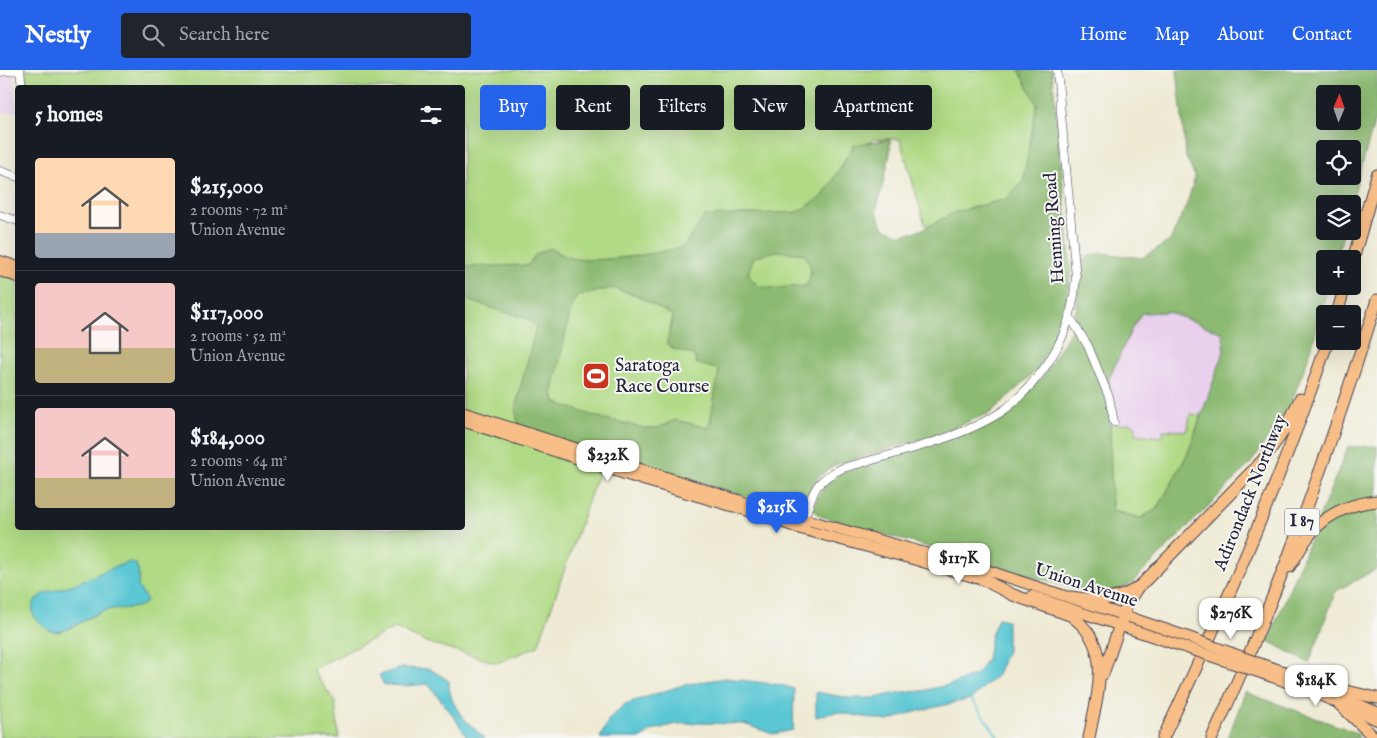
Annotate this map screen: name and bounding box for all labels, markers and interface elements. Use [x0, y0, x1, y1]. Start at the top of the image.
search box [121, 13, 471, 58]
text: Nestly [25, 20, 91, 51]
icon: search [139, 21, 167, 49]
text: Search here [179, 23, 269, 47]
text: Home [1080, 24, 1127, 47]
text: Map [1155, 24, 1189, 47]
text: About [1217, 24, 1264, 47]
text: Contact [1292, 24, 1352, 47]
chip: Buy [480, 85, 546, 130]
chip: Rent [556, 85, 630, 130]
chip: Filters [640, 85, 724, 130]
chip: New [734, 85, 805, 130]
chip: Apartment [815, 85, 932, 130]
north arrow [1316, 85, 1361, 130]
map controls [1316, 85, 1361, 350]
icon: filters [417, 101, 445, 129]
text: 5 homes [35, 102, 103, 129]
button: locate [1316, 140, 1361, 185]
street label: Henning Road [1040, 171, 1070, 284]
text: $215,000 [190, 174, 263, 201]
icon: home [75, 178, 135, 238]
button: layers [1316, 195, 1361, 240]
text: 2 rooms · 72 m² [190, 201, 288, 221]
text: Union Avenue [190, 221, 285, 241]
button: + [1316, 250, 1361, 295]
text: $117,000 [190, 300, 264, 327]
icon: home [75, 303, 135, 363]
button: − [1316, 305, 1361, 350]
text: 2 rooms · 52 m² [190, 327, 286, 347]
text: Union Avenue [190, 347, 285, 367]
place label: Saratoga Race Course [615, 355, 709, 399]
sports icon: Saratoga Race Course [581, 361, 611, 391]
street label: Adirondack Northway [1209, 412, 1293, 575]
text: $184,000 [190, 425, 265, 452]
icon: home [75, 428, 135, 488]
pin: $232K [573, 440, 643, 482]
text: $232K [587, 446, 629, 466]
text: 2 rooms · 64 m² [190, 452, 288, 472]
text: Union Avenue [190, 472, 285, 492]
pin: $215K [742, 492, 812, 534]
text: $215K [757, 498, 797, 518]
road number: I 87 [1284, 508, 1320, 536]
pin: $117K [924, 542, 994, 585]
text: $117K [939, 549, 979, 569]
street label: Union Avenue [1031, 558, 1141, 614]
pin: $276K [1196, 598, 1266, 640]
text: $276K [1210, 604, 1252, 624]
pin: $184K [1281, 664, 1351, 707]
text: $184K [1296, 671, 1336, 691]

